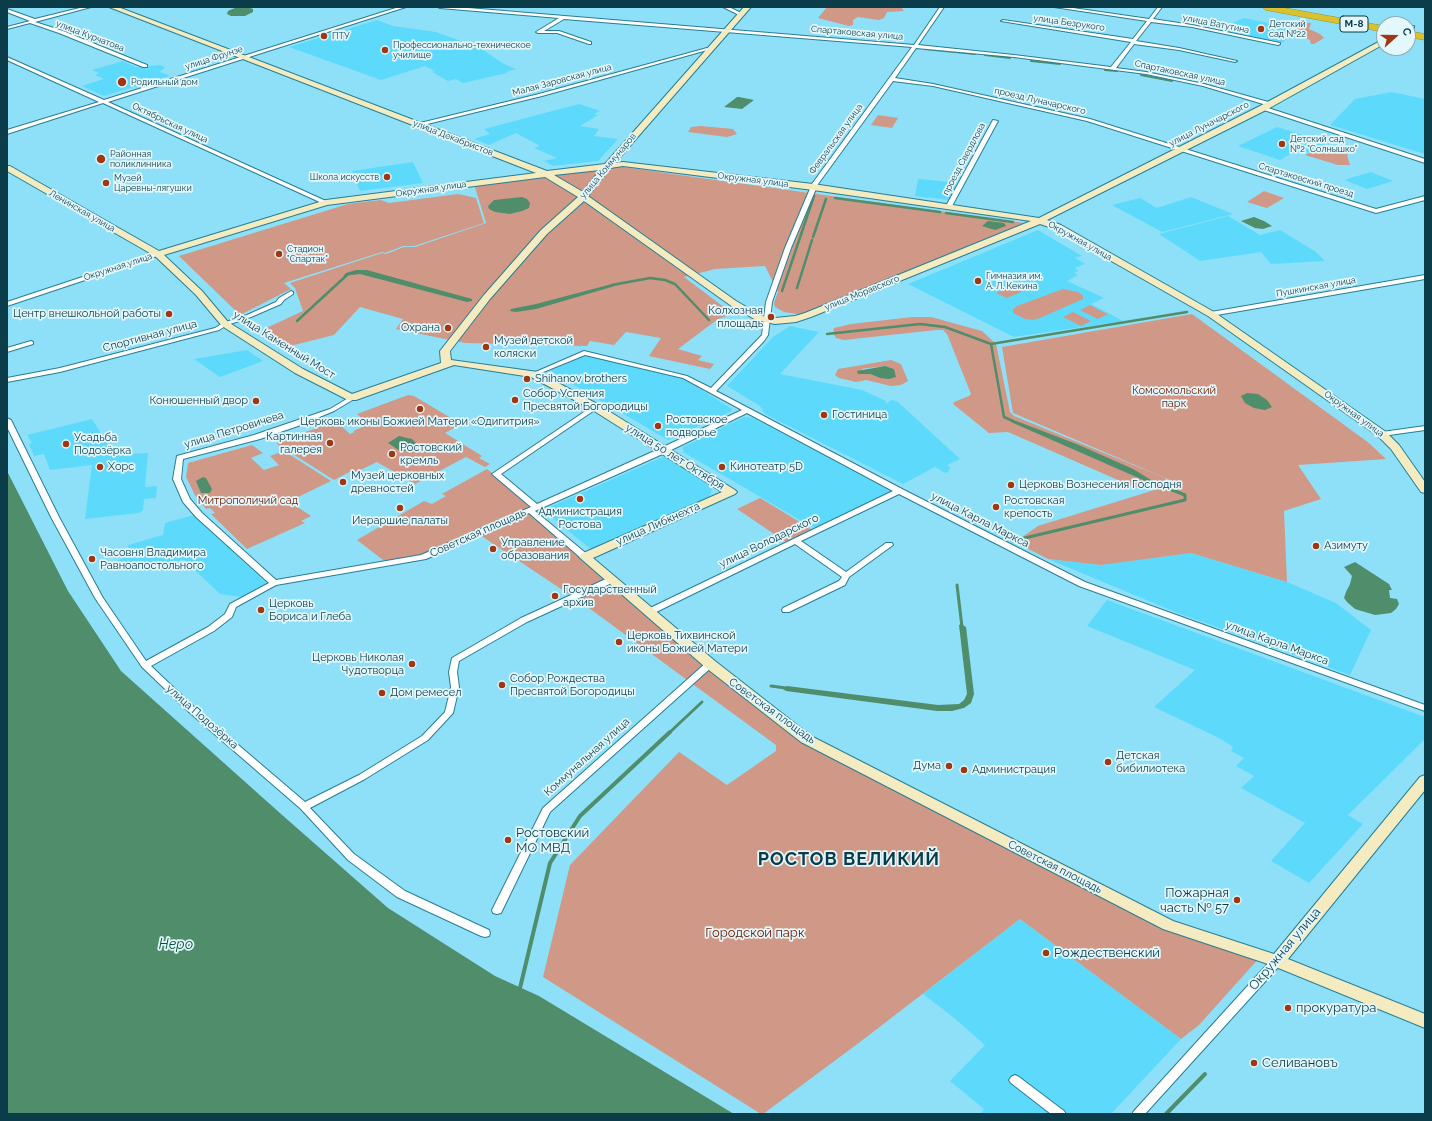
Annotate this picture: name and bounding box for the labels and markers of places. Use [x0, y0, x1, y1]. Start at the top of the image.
place label: Детский сад №22 [1269, 19, 1306, 40]
marker: Детский сад №22 [1256, 24, 1266, 34]
marker: ПТУ [319, 31, 329, 41]
place label: ПТУ [332, 31, 349, 41]
place label: Профессионально-техническое училище [393, 40, 531, 61]
marker: Профессионально-техническое училище [380, 45, 390, 55]
marker: Родильный дом [116, 76, 128, 88]
place label: Родильный дом [131, 77, 198, 87]
place label: Детский сад №2 "Солнышко" [1290, 134, 1357, 155]
marker: Детский сад №2 "Солнышко" [1277, 139, 1287, 149]
place label: Районная поликлинника [110, 149, 171, 170]
marker: Районная поликлинника [95, 153, 107, 165]
place label: Школа искусств [310, 172, 379, 182]
marker: Школа искусств [382, 172, 392, 182]
place label: Музей Царевны-лягушки [114, 173, 192, 194]
marker: Музей Царевны-лягушки [101, 178, 111, 188]
place label: Стадион "Спартак" [287, 244, 328, 265]
marker: Стадион "Спартак" [274, 249, 284, 259]
place label: Гимназия им. А. Л. Кекина [986, 271, 1042, 292]
marker: Гимназия им. А. Л. Кекина [973, 276, 983, 286]
place label: Колхозная площадь [708, 304, 763, 330]
place label: Центр внешкольной работы [13, 307, 161, 321]
marker: Центр внешкольной работы [164, 309, 174, 319]
marker: Колхозная площадь [766, 312, 776, 322]
place label: Охрана [401, 321, 440, 335]
marker: Охрана [443, 323, 453, 333]
place label: Музей детской коляски [494, 334, 573, 360]
marker: Музей детской коляски [481, 342, 491, 352]
place label: Shihanov brothers [535, 372, 627, 386]
marker: Shihanov brothers [522, 374, 532, 384]
place label: Собор Успения Пресвятой Богородицы [523, 387, 648, 413]
place label: Конюшенный двор [149, 394, 248, 408]
marker: Собор Успения Пресвятой Богородицы [510, 395, 520, 405]
marker: Конюшенный двор [251, 396, 261, 406]
marker: Церковь иконы Божией Матери «Одигитрия» [415, 404, 425, 414]
place label: Гостиница [832, 408, 887, 422]
marker: Гостиница [819, 410, 829, 420]
place label: Ростовское подворье [666, 413, 728, 439]
place label: Церковь иконы Божией Матери «Одигитрия» [300, 415, 540, 429]
marker: Ростовское подворье [653, 421, 663, 431]
place label: Картинная галерея [266, 430, 322, 456]
place label: Усадьба Подозёрка [74, 431, 131, 457]
marker: Картинная галерея [325, 438, 335, 448]
marker: Усадьба Подозёрка [61, 439, 71, 449]
place label: Ростовский кремль [400, 441, 462, 467]
marker: Ростовский кремль [387, 449, 397, 459]
place label: Хорс [108, 460, 134, 474]
place label: Кинотеатр 5D [730, 460, 803, 474]
marker: Хорс [95, 462, 105, 472]
marker: Кинотеатр 5D [717, 462, 727, 472]
place label: Музей церковных древностей [351, 469, 444, 495]
marker: Музей церковных древностей [338, 477, 348, 487]
place label: Церковь Вознесения Господня [1019, 478, 1182, 492]
marker: Церковь Вознесения Господня [1006, 480, 1016, 490]
marker: Администрация Ростова [575, 494, 585, 504]
place label: Ростовская крепость [1004, 494, 1065, 520]
marker: Ростовская крепость [991, 502, 1001, 512]
marker: Иераршие палаты [395, 503, 405, 513]
place label: Администрация Ростова [538, 505, 622, 531]
place label: Иераршие палаты [352, 514, 448, 528]
place label: Управление образования [501, 536, 569, 562]
place label: Азимуту [1324, 539, 1368, 553]
marker: Азимуту [1311, 541, 1321, 551]
marker: Управление образования [488, 544, 498, 554]
place label: Часовня Владимира Равноапостольного [100, 546, 206, 572]
marker: Часовня Владимира Равноапостольного [87, 554, 97, 564]
place label: Государственный архив [563, 583, 657, 609]
marker: Государственный архив [550, 591, 560, 601]
place label: Церковь Бориса и Глеба [269, 597, 351, 623]
marker: Церковь Бориса и Глеба [256, 605, 266, 615]
place label: Церковь Тихвинской иконы Божией Матери [627, 629, 747, 655]
marker: Церковь Тихвинской иконы Божией Матери [614, 637, 624, 647]
place label: Церковь Николая Чудотворца [312, 651, 404, 677]
marker: Церковь Николая Чудотворца [407, 659, 417, 669]
place label: Собор Рождества Пресвятой Богородицы [510, 672, 635, 698]
marker: Собор Рождества Пресвятой Богородицы [497, 680, 507, 690]
place label: Дом ремесел [390, 686, 461, 700]
marker: Дом ремесел [377, 688, 387, 698]
place label: Детская бибилиотека [1116, 749, 1185, 775]
marker: Детская бибилиотека [1103, 757, 1113, 767]
place label: Дума [913, 759, 941, 773]
marker: Дума [944, 761, 954, 771]
place label: Администрация [972, 763, 1056, 777]
marker: Администрация [959, 765, 969, 775]
place label: Ростовский МО МВД [516, 825, 589, 856]
marker: Ростовский МО МВД [503, 835, 513, 845]
place label: Пожарная часть № 57 [1160, 885, 1229, 916]
marker: Пожарная часть № 57 [1232, 895, 1242, 905]
place label: Рождественский [1054, 945, 1160, 961]
marker: Рождественский [1041, 948, 1051, 958]
place label: прокуратура [1296, 1000, 1376, 1016]
marker: прокуратура [1283, 1003, 1293, 1013]
place label: Селивановъ [1262, 1055, 1338, 1071]
marker: Селивановъ [1249, 1058, 1259, 1068]

